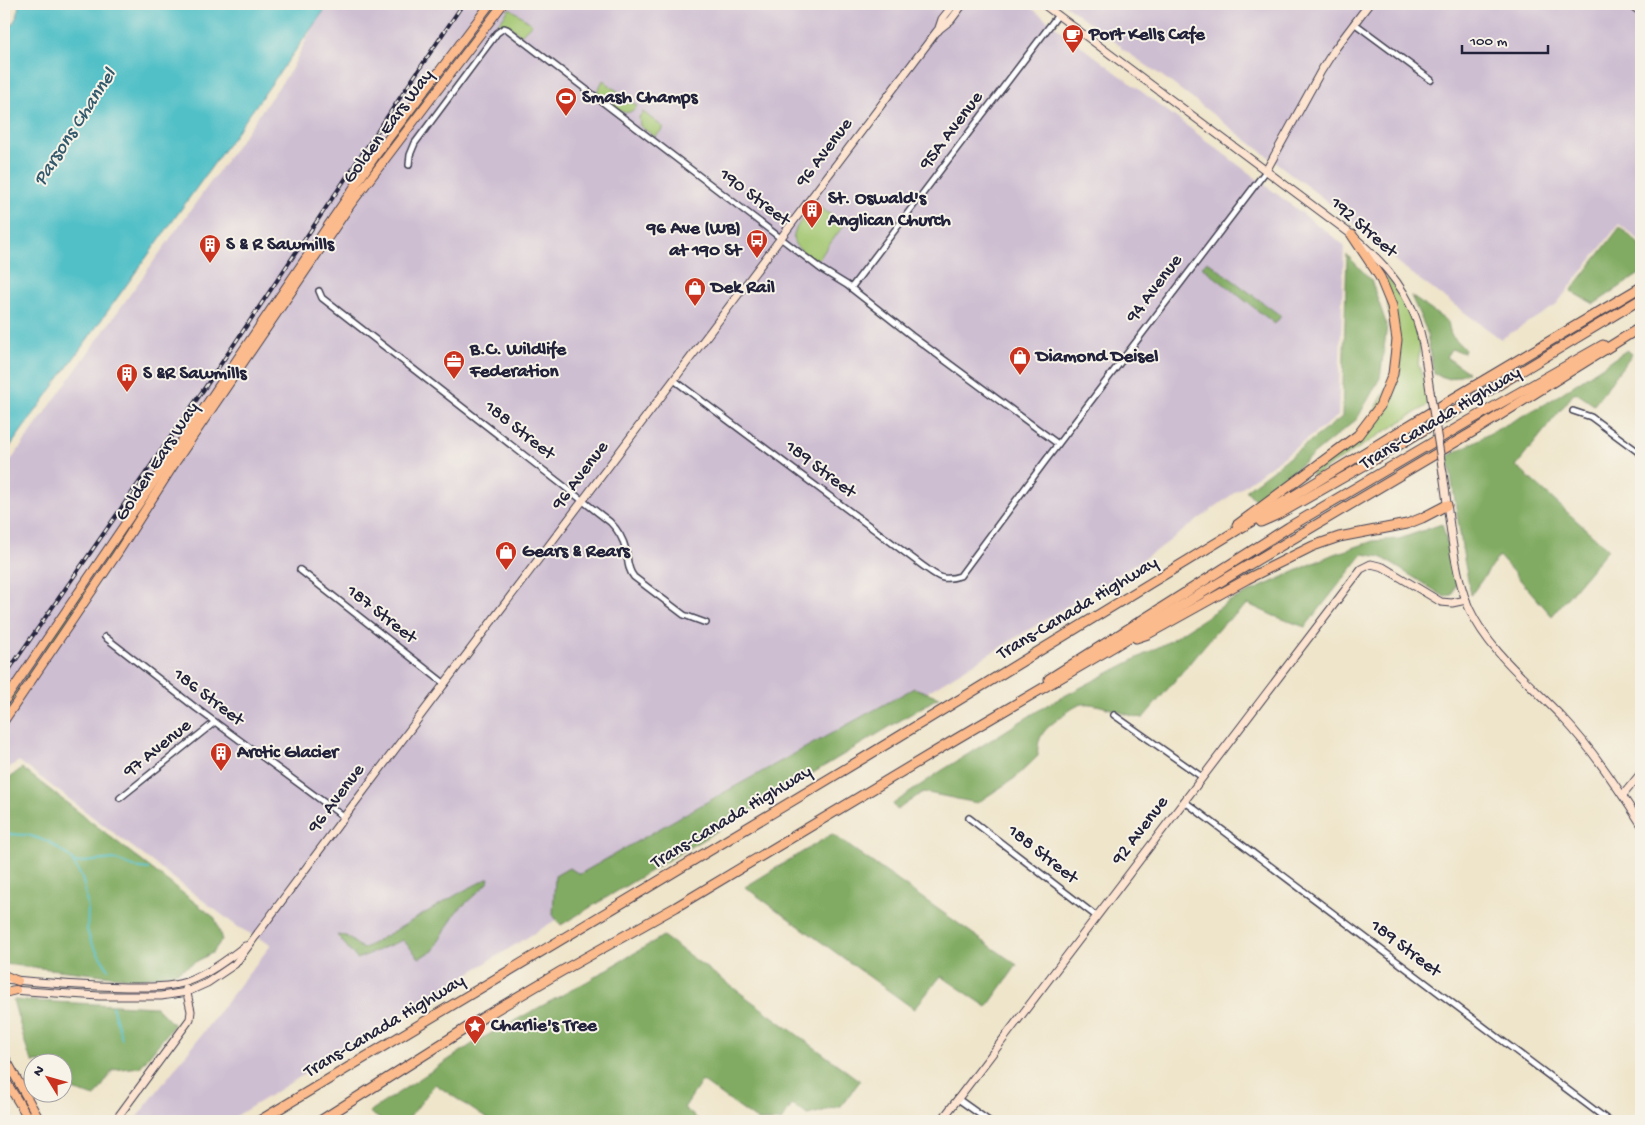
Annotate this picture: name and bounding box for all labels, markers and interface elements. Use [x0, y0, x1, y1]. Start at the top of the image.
scale bar [1462, 22, 1549, 54]
cafe icon: Port Kells Cafe [1061, 23, 1085, 54]
place label: Port Kells Cafe [1088, 24, 1206, 47]
text: 100 m [1469, 33, 1508, 51]
water label: Parsons Channel [30, 64, 123, 191]
street label: Golden Ears Way [339, 65, 440, 189]
sports icon: Smash Champs [554, 86, 578, 117]
place label: Smash Champs [582, 87, 698, 110]
street label: 95A Avenue [914, 87, 989, 176]
street label: 96 Avenue [791, 114, 859, 193]
street label: 190 Street [713, 163, 796, 234]
place label: St. Oswald's Anglican Church [827, 188, 951, 233]
street label: 192 Street [1324, 192, 1403, 265]
building icon: St. Oswald's Anglican Church [800, 198, 824, 229]
place label: 96 Ave (WB) at 190 St [646, 218, 743, 263]
bus stop icon: 96 Ave (WB) at 190 St [745, 228, 769, 259]
building icon: S & R Sawmills [198, 233, 222, 264]
place label: S & R Sawmills [226, 234, 335, 257]
street label: 94 Avenue [1121, 250, 1188, 329]
shop icon: Dek Rail [683, 276, 707, 307]
place label: Dek Rail [709, 277, 775, 300]
place label: B.C. Wildlife Federation [469, 339, 567, 384]
shop icon: Diamond Deisel [1008, 345, 1032, 376]
place label: Diamond Deisel [1034, 346, 1158, 369]
office icon: B.C. Wildlife Federation [442, 349, 466, 380]
street label: Trans-Canada Highway [1355, 361, 1526, 477]
building icon: S &R Sawmills [115, 362, 139, 393]
place label: S &R Sawmills [143, 363, 248, 386]
street label: 188 Street [478, 396, 561, 467]
street label: Golden Ears Way [111, 398, 205, 526]
street label: 189 Street [779, 435, 862, 505]
street label: 96 Avenue [547, 437, 615, 516]
shop icon: Gears & Rears [494, 540, 518, 571]
place label: Gears & Rears [522, 541, 631, 564]
street label: Trans-Canada Highway [992, 551, 1163, 667]
street label: 187 Street [340, 580, 423, 651]
street label: 186 Street [167, 663, 250, 733]
street label: 97 Avenue [118, 714, 197, 784]
building icon: Arctic Glacier [209, 741, 233, 772]
place label: Arctic Glacier [236, 742, 340, 765]
street label: 96 Avenue [303, 760, 371, 839]
street label: Trans-Canada Highway [646, 760, 817, 876]
street label: 92 Avenue [1107, 792, 1175, 871]
street label: 188 Street [1001, 820, 1084, 891]
street label: 189 Street [1364, 914, 1447, 984]
street label: Trans-Canada Highway [299, 969, 470, 1085]
place icon: Charlie's Tree [463, 1014, 487, 1045]
place label: Charlie's Tree [490, 1015, 598, 1038]
north arrow [22, 1052, 72, 1102]
text: N [30, 1063, 49, 1080]

